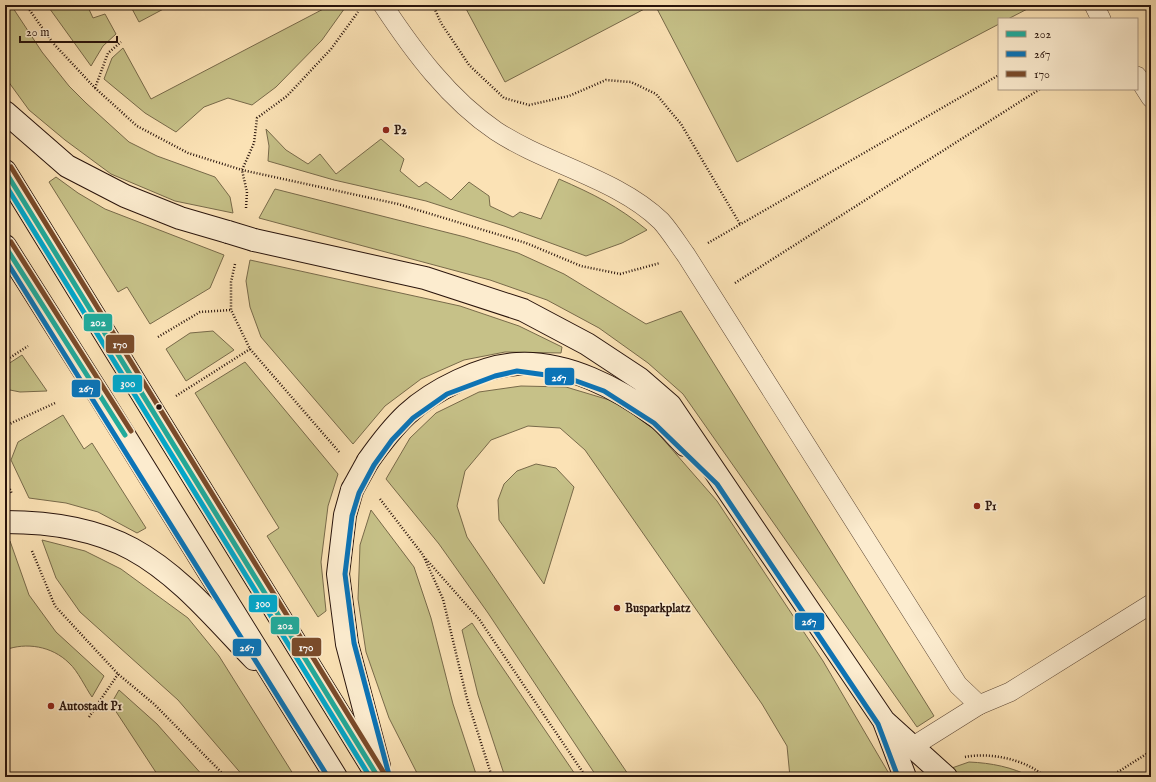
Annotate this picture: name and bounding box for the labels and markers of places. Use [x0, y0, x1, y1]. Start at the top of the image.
place label: P2 [394, 123, 407, 138]
marker: P2 [381, 125, 391, 135]
unlabelled marker [154, 402, 164, 412]
place label: P1 [985, 499, 997, 514]
marker: P1 [972, 501, 982, 511]
place label: Busparkplatz [625, 601, 691, 617]
marker: Busparkplatz [612, 603, 622, 613]
place label: Autostadt P1 [58, 699, 122, 714]
marker: Autostadt P1 [46, 701, 56, 711]

